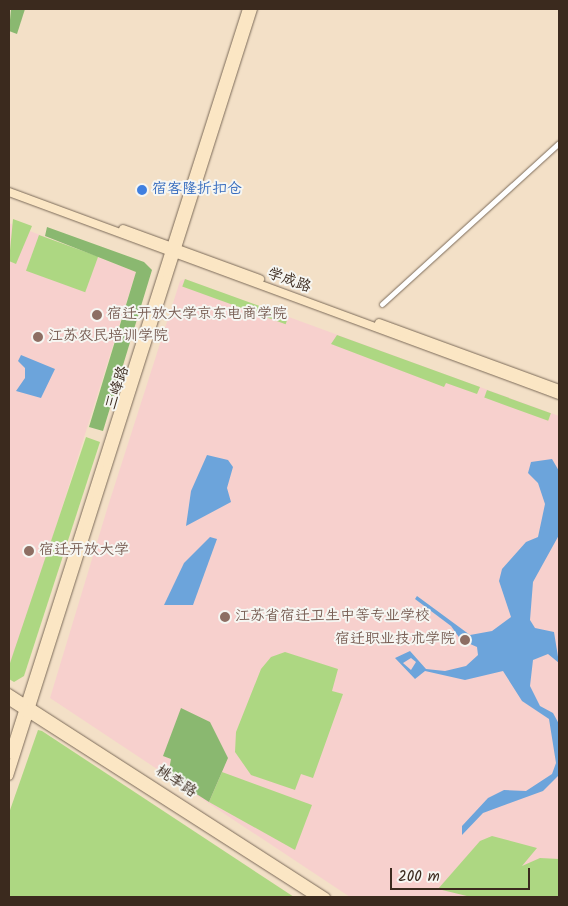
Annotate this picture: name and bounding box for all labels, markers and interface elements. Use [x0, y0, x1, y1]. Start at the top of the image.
place label: 宿客隆折扣仓 [152, 181, 242, 199]
marker: 宿客隆折扣仓 [136, 184, 148, 196]
street label: 学成路 [265, 265, 313, 297]
place label: 宿迁开放大学京东电商学院 [107, 306, 287, 324]
marker: 宿迁开放大学京东电商学院 [91, 309, 103, 321]
place label: 江苏农民培训学院 [48, 328, 168, 346]
marker: 江苏农民培训学院 [32, 331, 44, 343]
street label: 三峰路 [102, 364, 134, 412]
place label: 宿迁开放大学 [39, 542, 129, 560]
marker: 宿迁开放大学 [23, 545, 35, 557]
place label: 江苏省宿迁卫生中等专业学校 [235, 608, 430, 626]
marker: 江苏省宿迁卫生中等专业学校 [219, 611, 231, 623]
place label: 宿迁职业技术学院 [335, 631, 455, 649]
marker: 宿迁职业技术学院 [459, 634, 471, 646]
street label: 桃李路 [152, 762, 200, 802]
scale bar [393, 858, 533, 890]
text: 200 m [398, 865, 440, 889]

